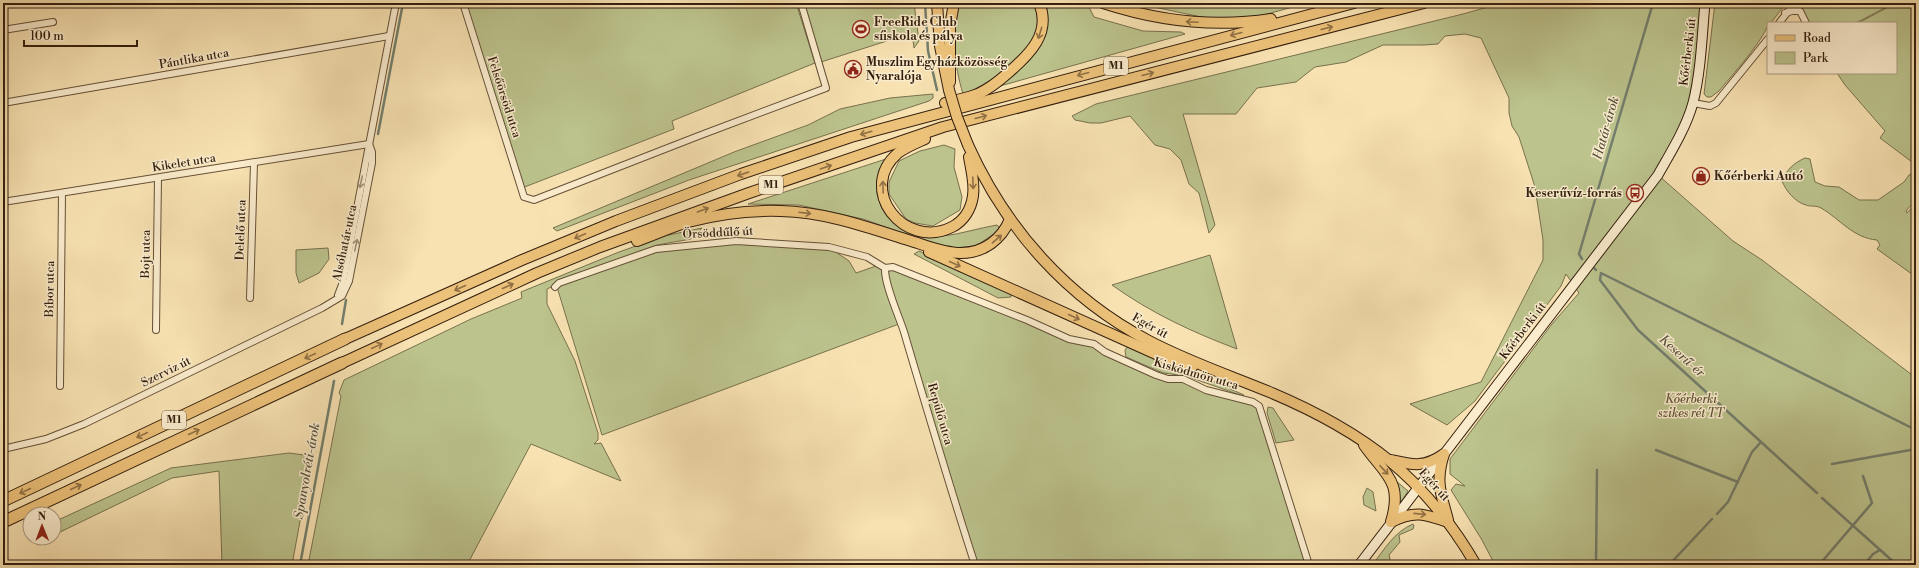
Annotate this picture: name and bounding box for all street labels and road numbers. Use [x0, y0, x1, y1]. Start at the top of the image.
street label: Kőérberki út [1676, 16, 1700, 87]
street label: Pántlika utca [158, 45, 231, 73]
street label: Felsőörsöd utca [484, 54, 525, 141]
road number: M1 [1104, 57, 1128, 75]
street label: Kikelet utca [151, 150, 218, 175]
road number: M1 [759, 176, 783, 194]
street label: Delelő utca [232, 198, 250, 261]
street label: Alsóhatár utca [329, 202, 361, 284]
street label: Örsöddűlő út [682, 222, 755, 242]
street label: Bojt utca [138, 228, 154, 280]
street label: Bíbor utca [42, 260, 58, 318]
street label: Kőérberki út [1496, 299, 1550, 363]
street label: Egér út [1129, 310, 1171, 342]
street label: Szerviz út [139, 353, 194, 390]
street label: Kisködmön utca [1152, 355, 1241, 394]
street label: Repülő utca [924, 381, 956, 448]
road number: M1 [162, 411, 186, 429]
street label: Egér út [1415, 465, 1453, 505]

